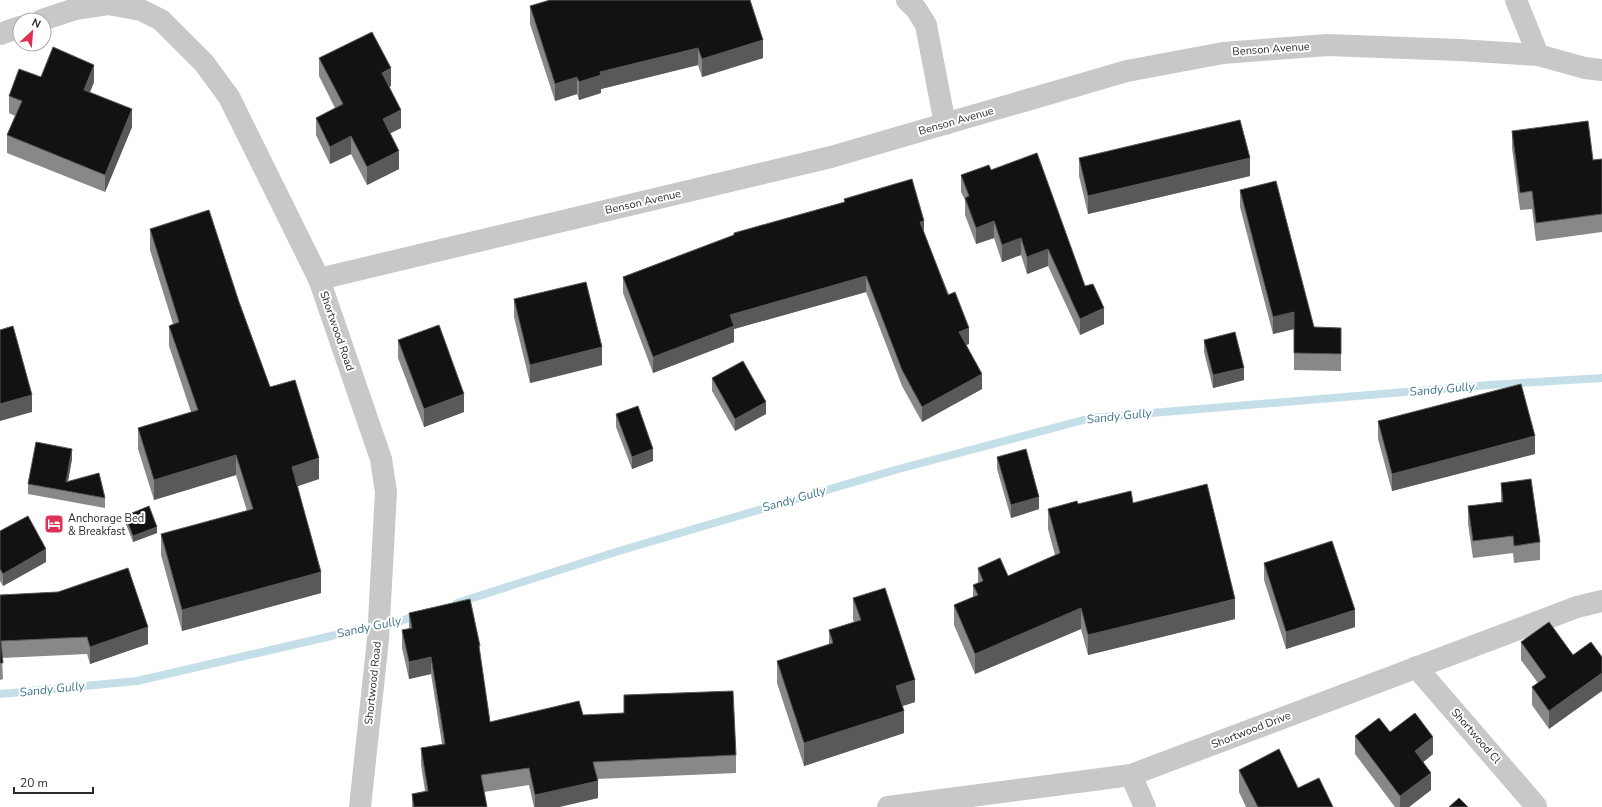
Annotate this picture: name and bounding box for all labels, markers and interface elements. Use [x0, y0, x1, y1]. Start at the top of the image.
north arrow [12, 12, 52, 52]
text: N [29, 15, 43, 32]
street label: Benson Avenue [1232, 39, 1310, 59]
street label: Benson Avenue [917, 103, 995, 139]
street label: Benson Avenue [604, 186, 683, 218]
street label: Shortwood Road [316, 289, 358, 373]
water label: Sandy Gully [1409, 378, 1476, 400]
water label: Sandy Gully [1086, 405, 1153, 427]
water label: Sandy Gully [760, 482, 828, 516]
place label: Anchorage Bed & Breakfast [68, 511, 144, 539]
hotel icon: Anchorage Bed & Breakfast [43, 513, 65, 535]
water label: Sandy Gully [335, 612, 403, 642]
street label: Shortwood Road [361, 641, 385, 725]
water label: Sandy Gully [19, 678, 86, 700]
street label: Shortwood Cl [1448, 705, 1505, 767]
street label: Shortwood Drive [1209, 708, 1293, 752]
scale bar [14, 769, 93, 795]
text: 20 m [20, 775, 48, 791]

